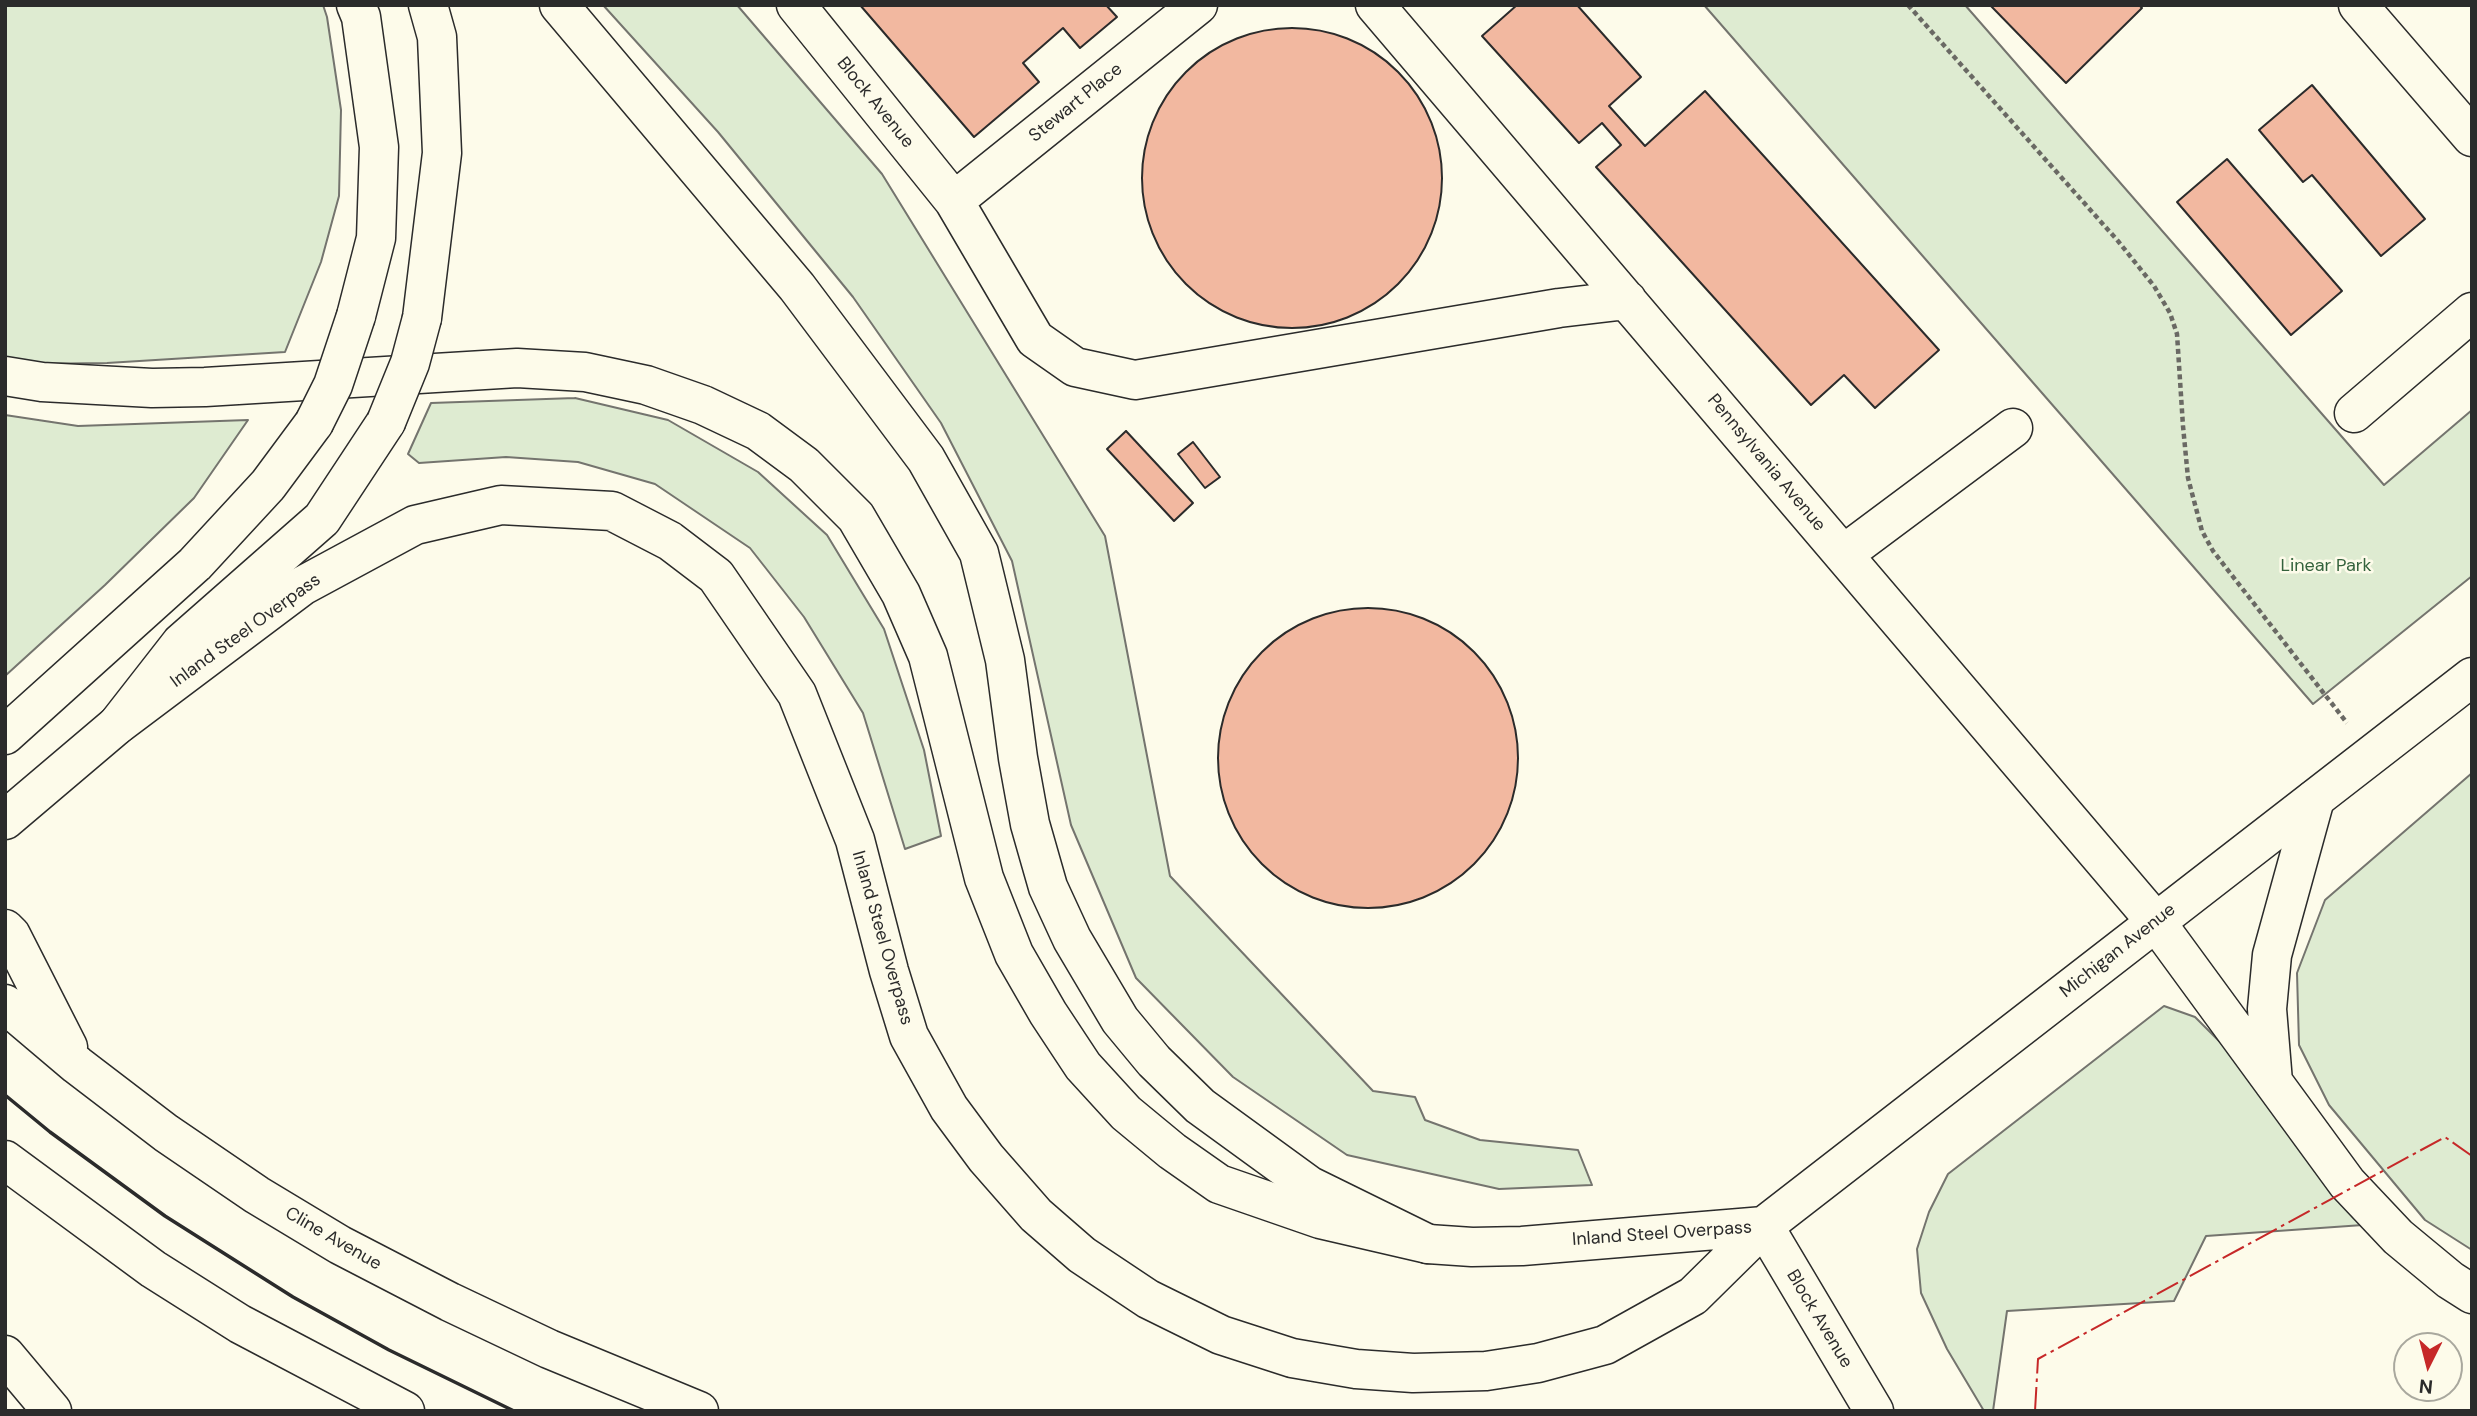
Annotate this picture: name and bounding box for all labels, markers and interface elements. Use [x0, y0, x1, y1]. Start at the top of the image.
street label: Block Avenue [832, 53, 918, 153]
street label: Stewart Place [1025, 59, 1127, 147]
street label: Pennsylvania Avenue [1702, 390, 1830, 536]
park label: Linear Park [2280, 555, 2372, 577]
street label: Inland Steel Overpass [167, 569, 325, 693]
street label: Inland Steel Overpass [847, 848, 917, 1028]
street label: Michigan Avenue [2056, 899, 2180, 1003]
street label: Cline Avenue [281, 1203, 385, 1275]
street label: Inland Steel Overpass [1571, 1217, 1753, 1251]
street label: Block Avenue [1781, 1266, 1857, 1372]
north arrow [2393, 1332, 2463, 1402]
text: N [2418, 1373, 2434, 1400]

